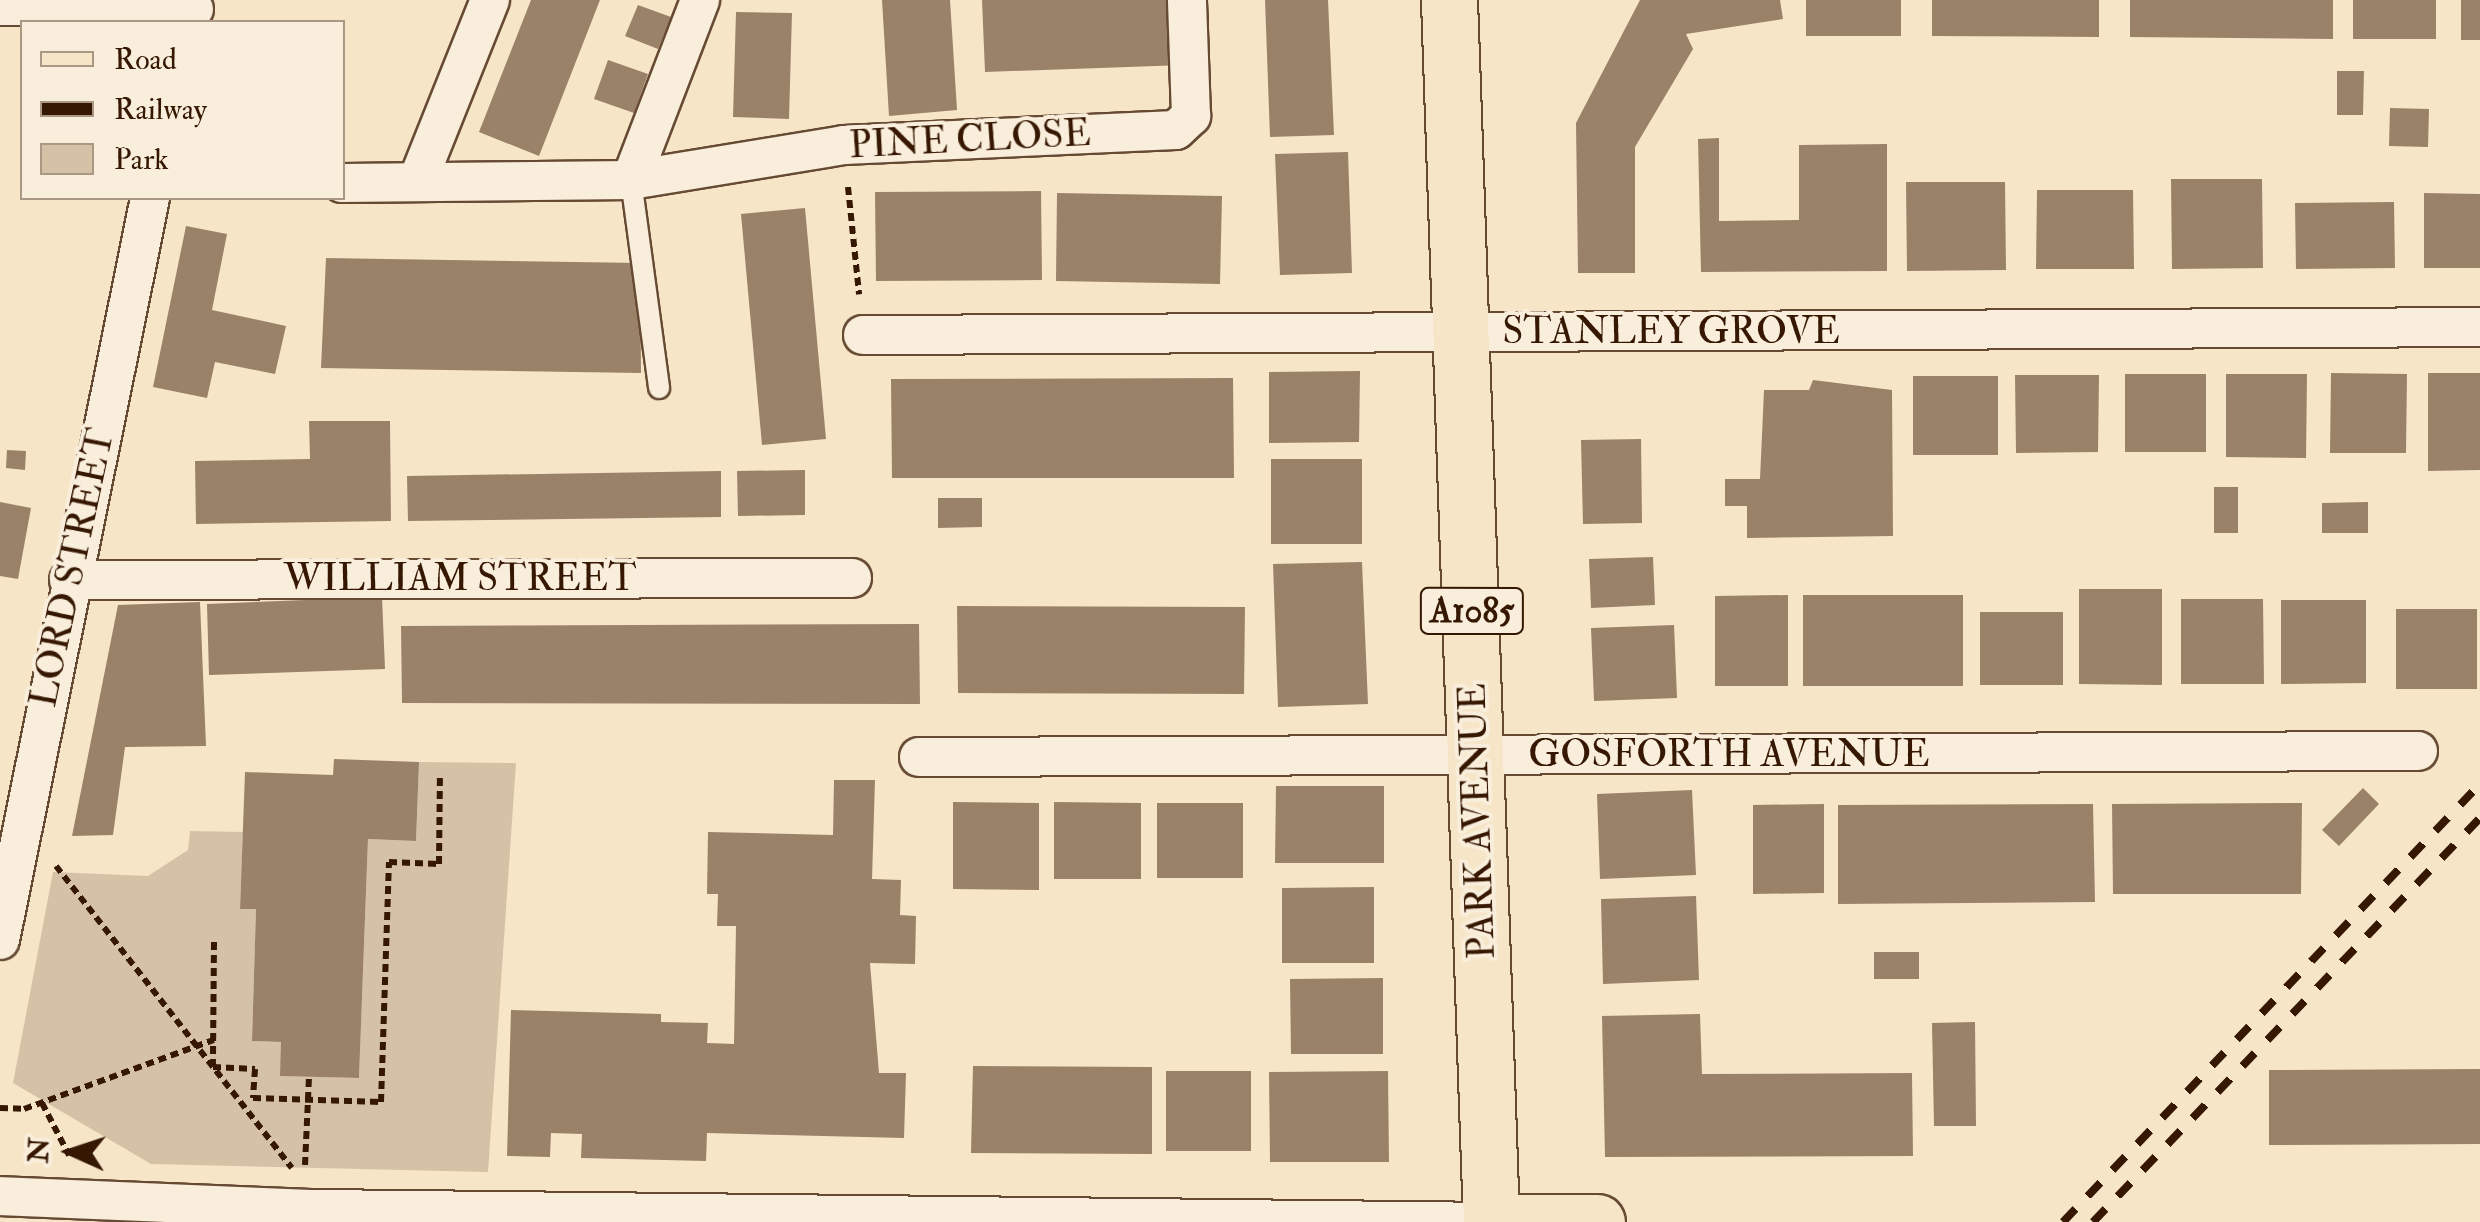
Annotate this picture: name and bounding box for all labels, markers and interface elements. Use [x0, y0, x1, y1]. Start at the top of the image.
legend [20, 20, 345, 200]
text: Road [114, 41, 177, 78]
text: Railway [114, 91, 207, 128]
street label: PINE CLOSE [848, 111, 1092, 169]
text: Park [114, 141, 169, 178]
street label: STANLEY GROVE [1502, 309, 1840, 355]
street label: LORD STREET [21, 424, 125, 712]
street label: WILLIAM STREET [284, 556, 636, 602]
road number: A1085 [1420, 581, 1524, 641]
street label: PARK AVENUE [1450, 682, 1506, 960]
street label: GOSFORTH AVENUE [1528, 732, 1930, 778]
north arrow [20, 1102, 120, 1202]
text: N [21, 1137, 58, 1164]

